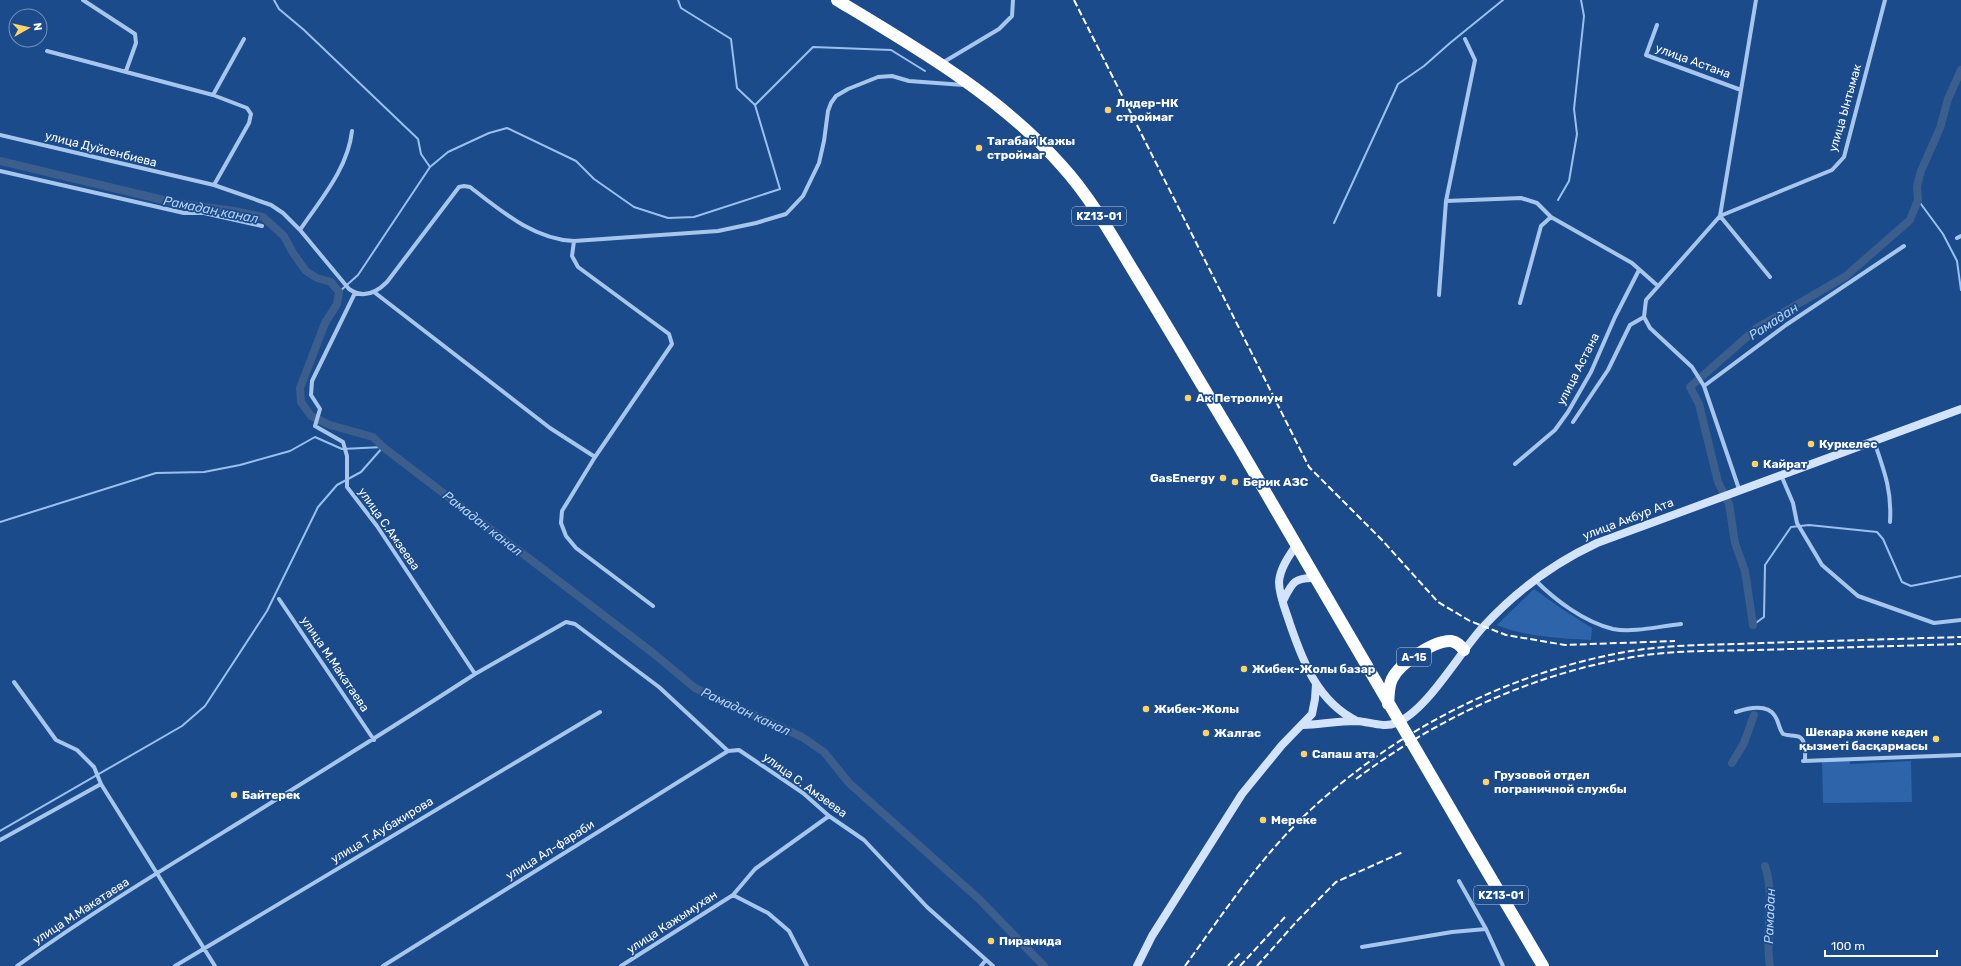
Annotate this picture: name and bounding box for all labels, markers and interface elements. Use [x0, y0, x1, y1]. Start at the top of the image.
north arrow [8, 8, 48, 48]
text: N [30, 22, 44, 32]
street label: улица Астана [1654, 41, 1732, 81]
street label: улица Ынтымак [1826, 62, 1864, 153]
place label: Лидер-НК строймаг [1116, 96, 1179, 124]
marker: Лидер-НК строймаг [1103, 105, 1113, 115]
street label: улица Дуйсенбиева [44, 128, 158, 170]
place label: Тагабай Кажы строймаг [987, 134, 1075, 162]
marker: Тагабай Кажы строймаг [974, 143, 984, 153]
water label: Рамадан канал [162, 193, 260, 226]
road number: KZ13-01 [1072, 207, 1126, 225]
water label: Рамадан [1746, 300, 1801, 343]
street label: улица Астана [1554, 331, 1602, 407]
place label: Ак Петролиум [1196, 391, 1283, 405]
marker: Ак Петролиум [1183, 393, 1193, 403]
place label: Куркелес [1819, 437, 1877, 451]
marker: Куркелес [1806, 439, 1816, 449]
place label: Кайрат [1763, 457, 1808, 471]
marker: Кайрат [1750, 459, 1760, 469]
place label: GasEnergy [1150, 471, 1215, 485]
marker: GasEnergy [1218, 473, 1228, 483]
place label: Берик АЗС [1243, 475, 1309, 489]
marker: Берик АЗС [1230, 477, 1240, 487]
street label: улица С.Амзеева [355, 485, 423, 573]
water label: Рамадан канал [440, 488, 526, 559]
street label: улица Акбур Ата [1581, 495, 1675, 543]
street label: улица М.Макатаева [298, 614, 372, 714]
road number: A-15 [1397, 648, 1431, 666]
place label: Жибек-Жолы базар [1252, 662, 1376, 676]
marker: Жибек-Жолы базар [1239, 664, 1249, 674]
water label: Рамадан канал [699, 684, 793, 739]
place label: Жибек-Жолы [1154, 702, 1239, 716]
marker: Жибек-Жолы [1141, 704, 1151, 714]
place label: Шекара және кеден қызметі басқармасы [1799, 725, 1928, 753]
place label: Жалгас [1214, 726, 1261, 740]
marker: Жалгас [1201, 728, 1211, 738]
marker: Шекара және кеден қызметі басқармасы [1931, 734, 1941, 744]
place label: Сапаш ата [1312, 747, 1375, 761]
marker: Сапаш ата [1299, 749, 1309, 759]
street label: улица С. Амзеева [760, 750, 850, 820]
place label: Грузовой отдел пограничной службы [1494, 768, 1627, 796]
marker: Грузовой отдел пограничной службы [1481, 777, 1491, 787]
place label: Байтерек [242, 788, 301, 802]
marker: Байтерек [229, 790, 239, 800]
street label: улица Т.Аубакирова [328, 794, 436, 866]
place label: Мереке [1271, 813, 1317, 827]
marker: Мереке [1258, 815, 1268, 825]
street label: улица Ал-фараби [503, 817, 597, 883]
street label: улица М.Макатаева [30, 875, 132, 947]
road number: KZ13-01 [1474, 886, 1528, 904]
street label: улица Кажымухан [624, 888, 720, 956]
water label: Рамадан [1761, 888, 1778, 944]
scale bar [1825, 932, 1937, 958]
place label: Пирамида [999, 934, 1062, 948]
marker: Пирамида [986, 936, 996, 946]
text: 100 m [1831, 939, 1865, 953]

